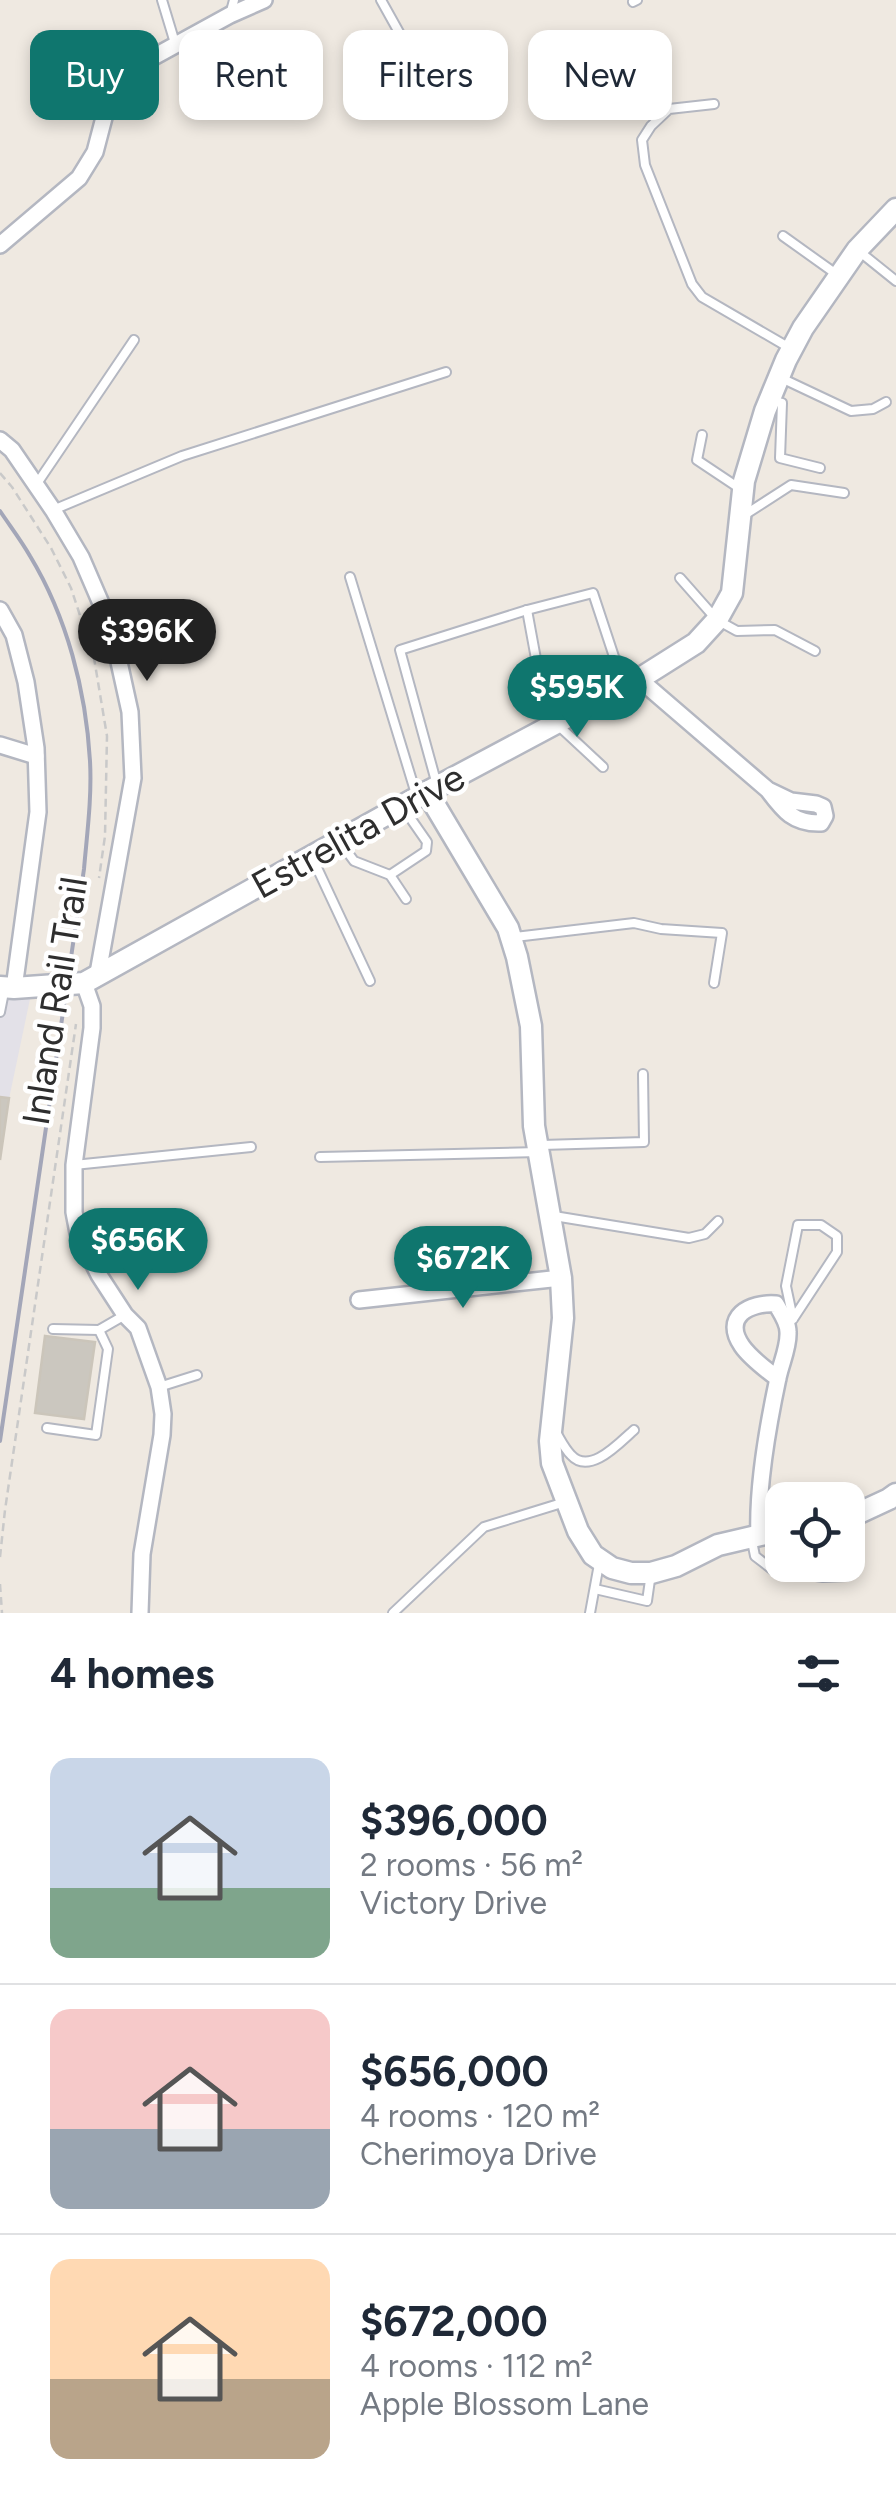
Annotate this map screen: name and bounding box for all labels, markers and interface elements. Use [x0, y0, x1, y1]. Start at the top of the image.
chip: Buy [30, 30, 159, 120]
chip: Rent [179, 30, 323, 120]
chip: Filters [343, 30, 508, 120]
chip: New [528, 30, 672, 120]
pin: $396K [77, 599, 217, 684]
text: $396K [100, 612, 194, 650]
pin: $595K [507, 655, 647, 740]
text: $595K [530, 668, 624, 706]
street label: Estrelita Drive [244, 754, 472, 908]
street label: Inland Rail Trail [13, 874, 97, 1128]
pin: $656K [68, 1208, 208, 1293]
text: $656K [91, 1221, 185, 1259]
pin: $672K [393, 1226, 533, 1311]
text: $672K [416, 1239, 510, 1277]
map controls [765, 1482, 865, 1582]
button: locate [765, 1482, 865, 1582]
icon: filters [791, 1646, 846, 1701]
text: 4 homes [50, 1648, 214, 1699]
text: $396,000 [360, 1795, 548, 1846]
icon: home [130, 1798, 250, 1918]
text: 2 rooms · 56 m² [360, 1846, 583, 1884]
text: Victory Drive [360, 1884, 547, 1922]
text: $656,000 [360, 2046, 549, 2097]
icon: home [130, 2049, 250, 2169]
text: 4 rooms · 120 m² [360, 2097, 600, 2135]
text: Cherimoya Drive [360, 2135, 597, 2173]
text: $672,000 [360, 2296, 548, 2347]
icon: home [130, 2299, 250, 2419]
text: 4 rooms · 112 m² [360, 2347, 593, 2385]
text: Apple Blossom Lane [360, 2385, 649, 2423]

